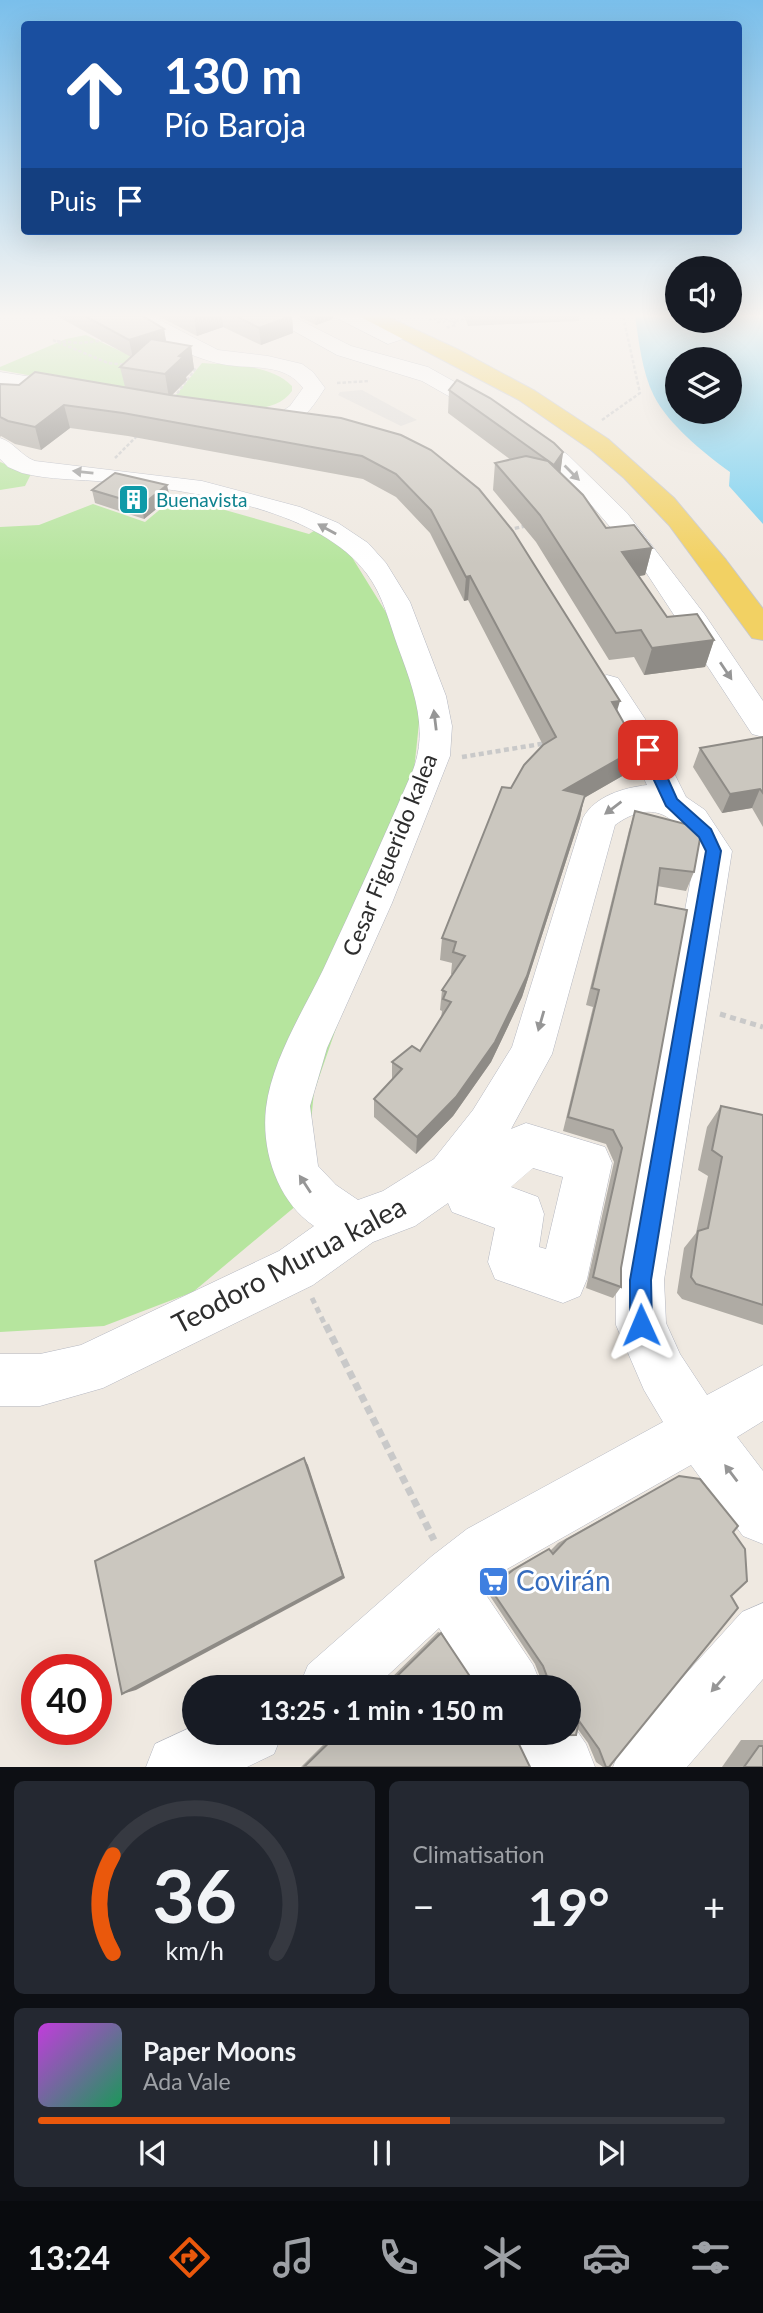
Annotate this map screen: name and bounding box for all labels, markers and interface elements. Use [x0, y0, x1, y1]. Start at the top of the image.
text: 130 m [164, 46, 302, 104]
icon: ahead [49, 49, 140, 140]
text: Pío Baroja [164, 105, 306, 144]
icon: arrive [111, 182, 149, 220]
text: Puis [49, 185, 97, 217]
map controls [665, 256, 742, 424]
button: sound [665, 256, 742, 333]
button: layers [665, 347, 742, 424]
one-way arrow [564, 464, 581, 481]
one-way arrow [71, 466, 93, 477]
building icon: Buenavista [116, 483, 150, 517]
place label: Buenavista [156, 488, 247, 511]
one-way arrow [317, 523, 336, 535]
one-way arrow [719, 662, 733, 680]
one-way arrow [429, 708, 440, 730]
pin [618, 720, 678, 780]
icon: arrive [629, 731, 667, 769]
street label: Cesar Figuerido kalea [336, 749, 442, 960]
one-way arrow [603, 801, 622, 815]
one-way arrow [535, 1010, 546, 1032]
one-way arrow [298, 1174, 311, 1193]
street label: Teodoro Murua kalea [166, 1188, 411, 1340]
position arrow [604, 1288, 678, 1362]
one-way arrow [724, 1464, 738, 1483]
place label: Covirán [516, 1563, 611, 1597]
supermarket icon: Covirán [476, 1564, 510, 1598]
speed limit sign: 40 [21, 1654, 112, 1745]
one-way arrow [710, 1675, 726, 1693]
text: 13:25 · 1 min · 150 m [259, 1694, 504, 1726]
text: Climatisation [413, 1840, 544, 1868]
text: 36 [152, 1852, 236, 1940]
text: 19° [528, 1875, 610, 1937]
text: − [413, 1883, 435, 1929]
text: + [703, 1883, 725, 1929]
text: km/h [165, 1935, 224, 1965]
text: Paper Moons [143, 2035, 296, 2067]
text: Ada Vale [143, 2067, 231, 2095]
icon: previous [134, 2134, 172, 2172]
icon: pause [363, 2134, 401, 2172]
icon: next [592, 2134, 630, 2172]
icon: directions [165, 2233, 214, 2282]
icon: music [269, 2233, 318, 2282]
icon: phone [374, 2233, 423, 2282]
icon: climate [478, 2233, 527, 2282]
icon: car [582, 2233, 631, 2282]
icon: filters [686, 2233, 735, 2282]
text: 13:24 [28, 2238, 110, 2277]

